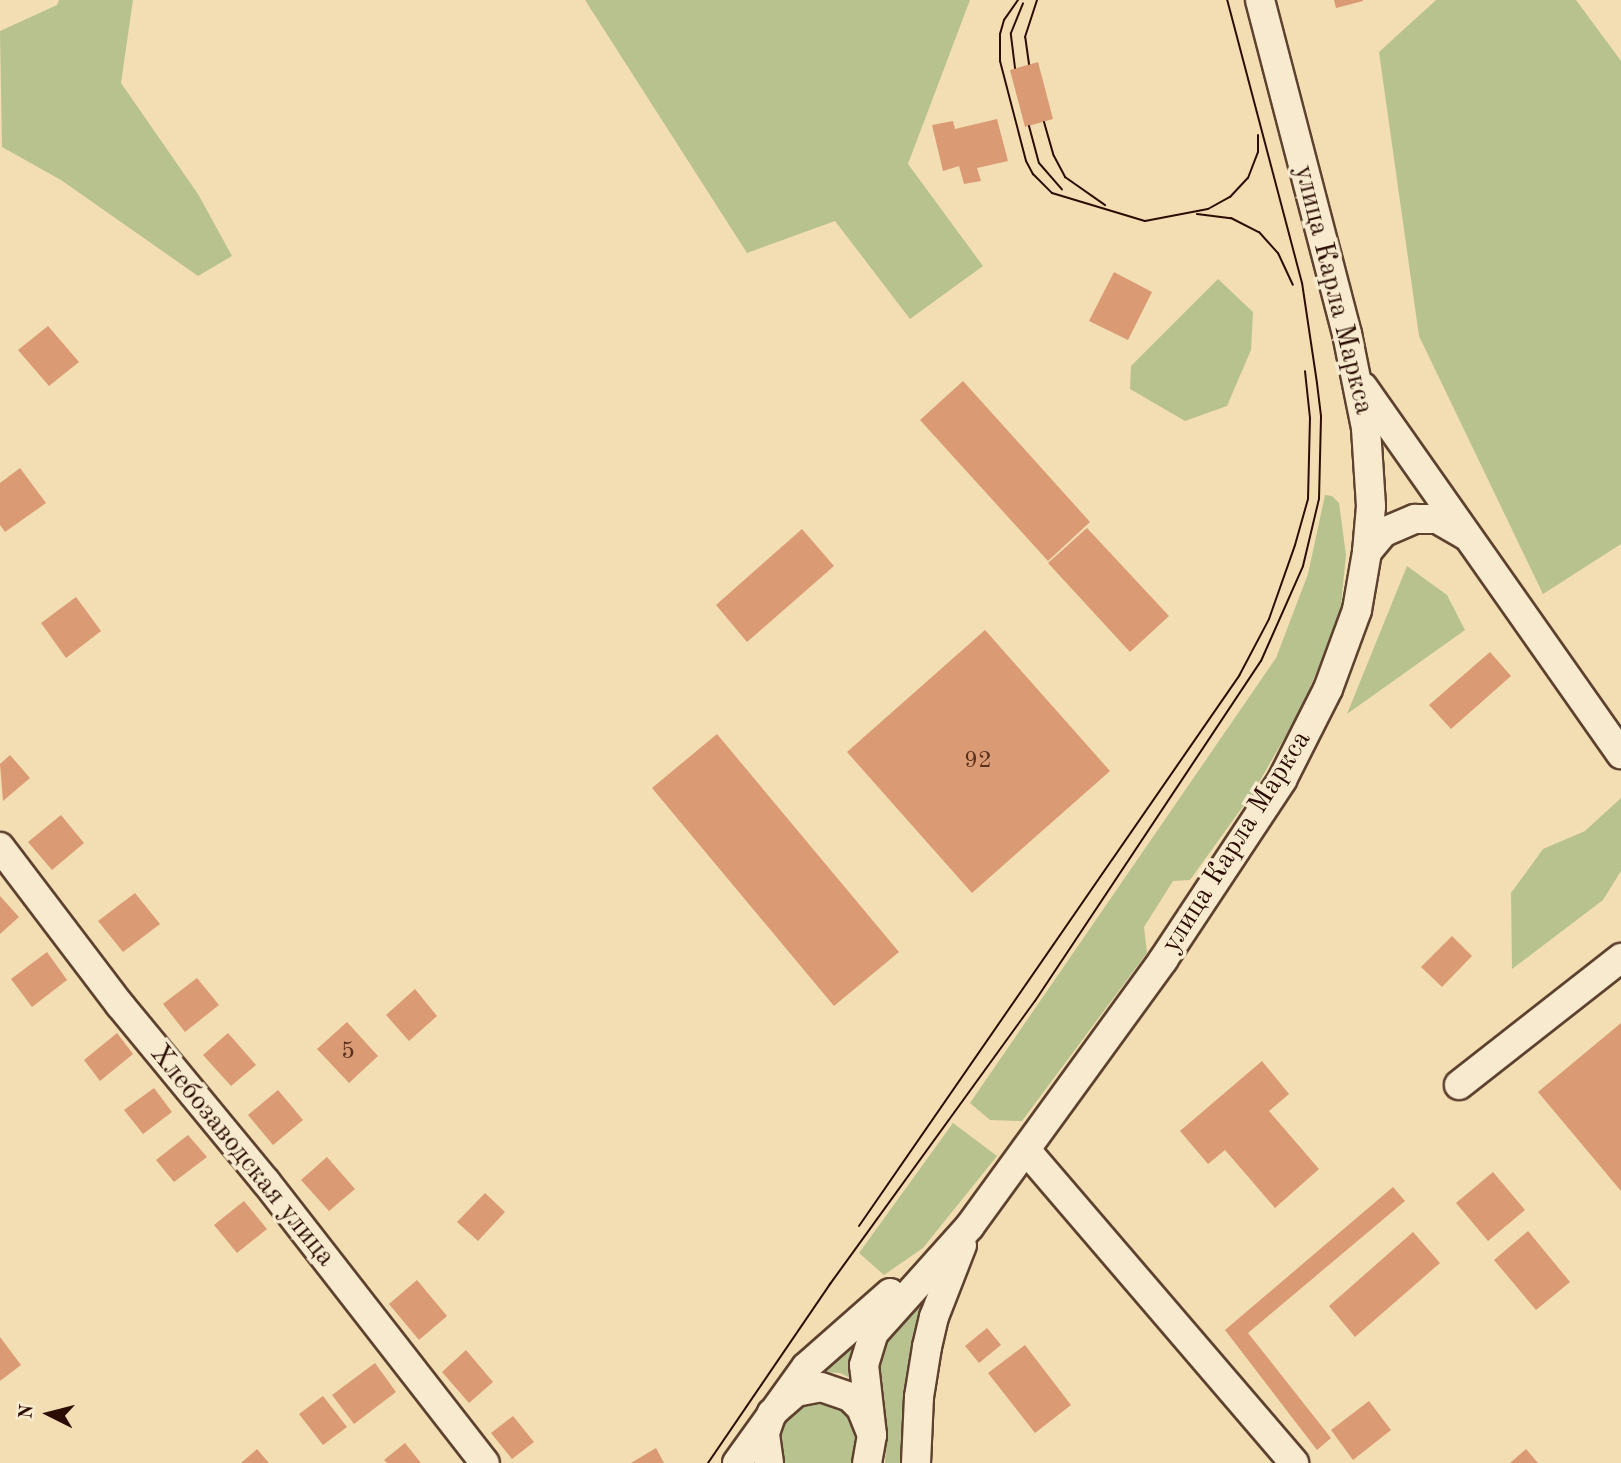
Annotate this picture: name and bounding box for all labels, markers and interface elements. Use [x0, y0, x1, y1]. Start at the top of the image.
street label: улица Карла Маркса [1286, 162, 1380, 418]
street label: улица Карла Маркса [1155, 725, 1319, 959]
house number: 92 [964, 748, 992, 776]
street label: Хлебозаводская улица [142, 1038, 342, 1274]
house number: 5 [341, 1039, 355, 1067]
north arrow [14, 1379, 84, 1449]
text: N [17, 1404, 38, 1420]

